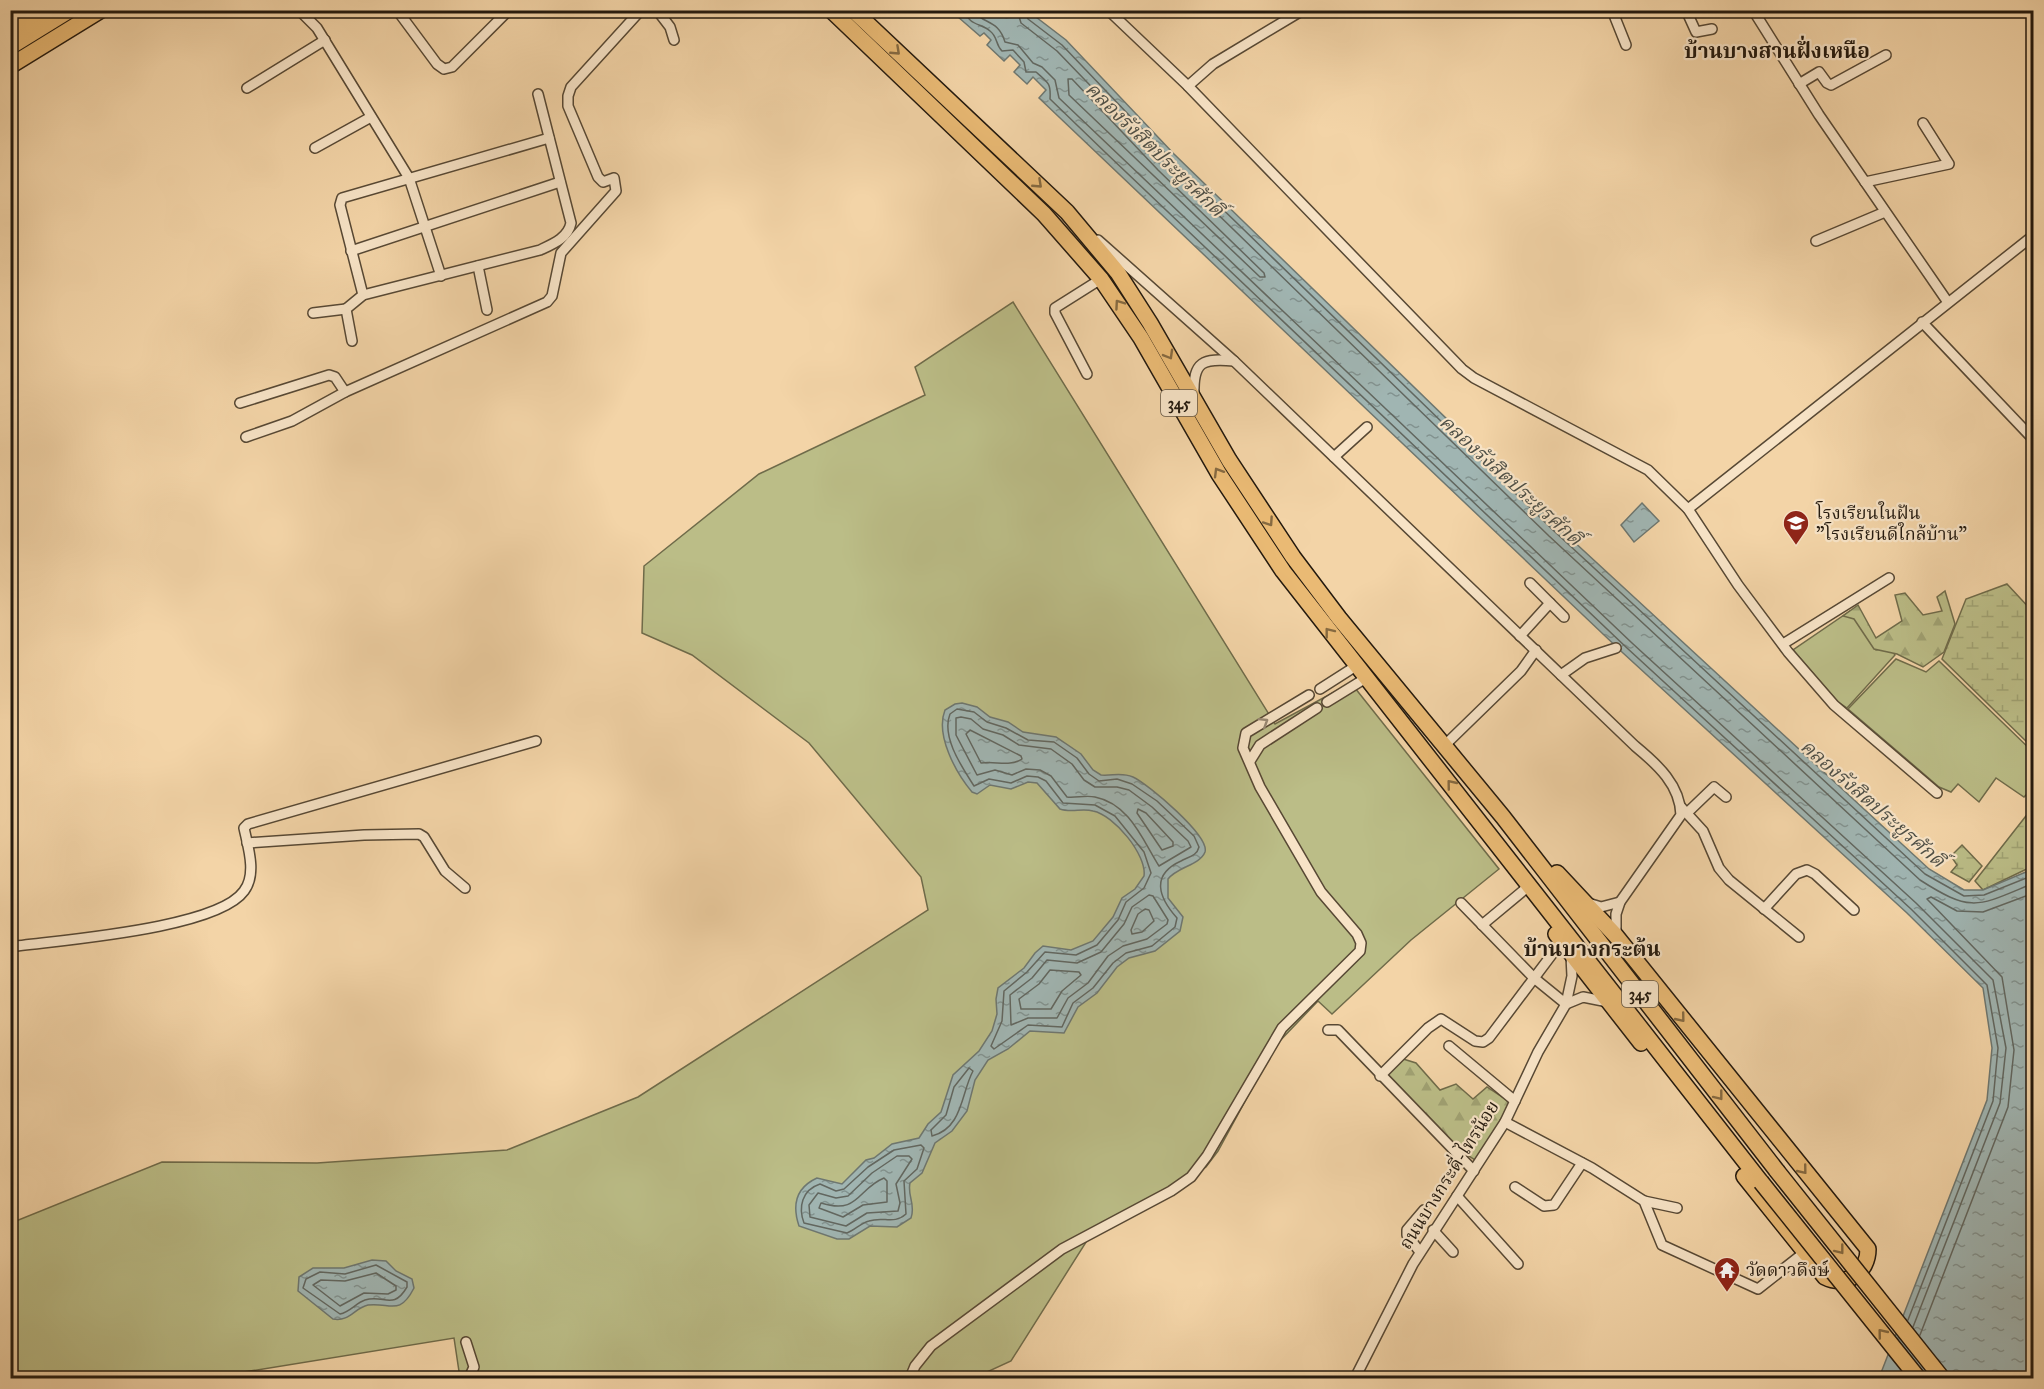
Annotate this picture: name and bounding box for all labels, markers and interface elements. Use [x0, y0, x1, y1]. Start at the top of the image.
district label: บ้านบางสานฝั่งเหนือ [1684, 35, 1870, 64]
one-way arrow [888, 43, 899, 54]
water label: คลองรังสิตประยูรศักดิ์ [1080, 75, 1236, 226]
one-way arrow [1030, 177, 1041, 188]
one-way arrow [1115, 300, 1126, 311]
one-way arrow [1161, 349, 1173, 359]
road number: 345 [1161, 390, 1197, 416]
water label: คลองรังสิตประยูรศักดิ์ [1434, 408, 1594, 555]
one-way arrow [1214, 468, 1226, 478]
place label: โรงเรียนในฝัน "โรงเรียนดีใกล้บ้าน" [1815, 500, 1967, 545]
school or university icon: โรงเรียนในฝัน "โรงเรียนดีใกล้บ้าน" [1781, 508, 1811, 546]
one-way arrow [1262, 515, 1273, 526]
one-way arrow [1326, 628, 1337, 639]
one-way arrow [1258, 717, 1268, 729]
water label: คลองรังสิตประยูรศักดิ์ [1795, 732, 1956, 877]
one-way arrow [1448, 780, 1459, 791]
district label: บ้านบางกระต้น [1523, 936, 1661, 962]
road number: 345 [1622, 981, 1658, 1007]
one-way arrow [1674, 1011, 1685, 1022]
one-way arrow [1711, 1089, 1722, 1100]
street label: ถนนบางกระดี่-ไทรน้อย [1392, 1095, 1504, 1253]
one-way arrow [1796, 1163, 1807, 1174]
one-way arrow [1832, 1243, 1843, 1254]
temple icon: วัดดาวดึงษ์ [1712, 1255, 1742, 1293]
place label: วัดดาวดึงษ์ [1746, 1259, 1830, 1281]
one-way arrow [1878, 1329, 1889, 1340]

